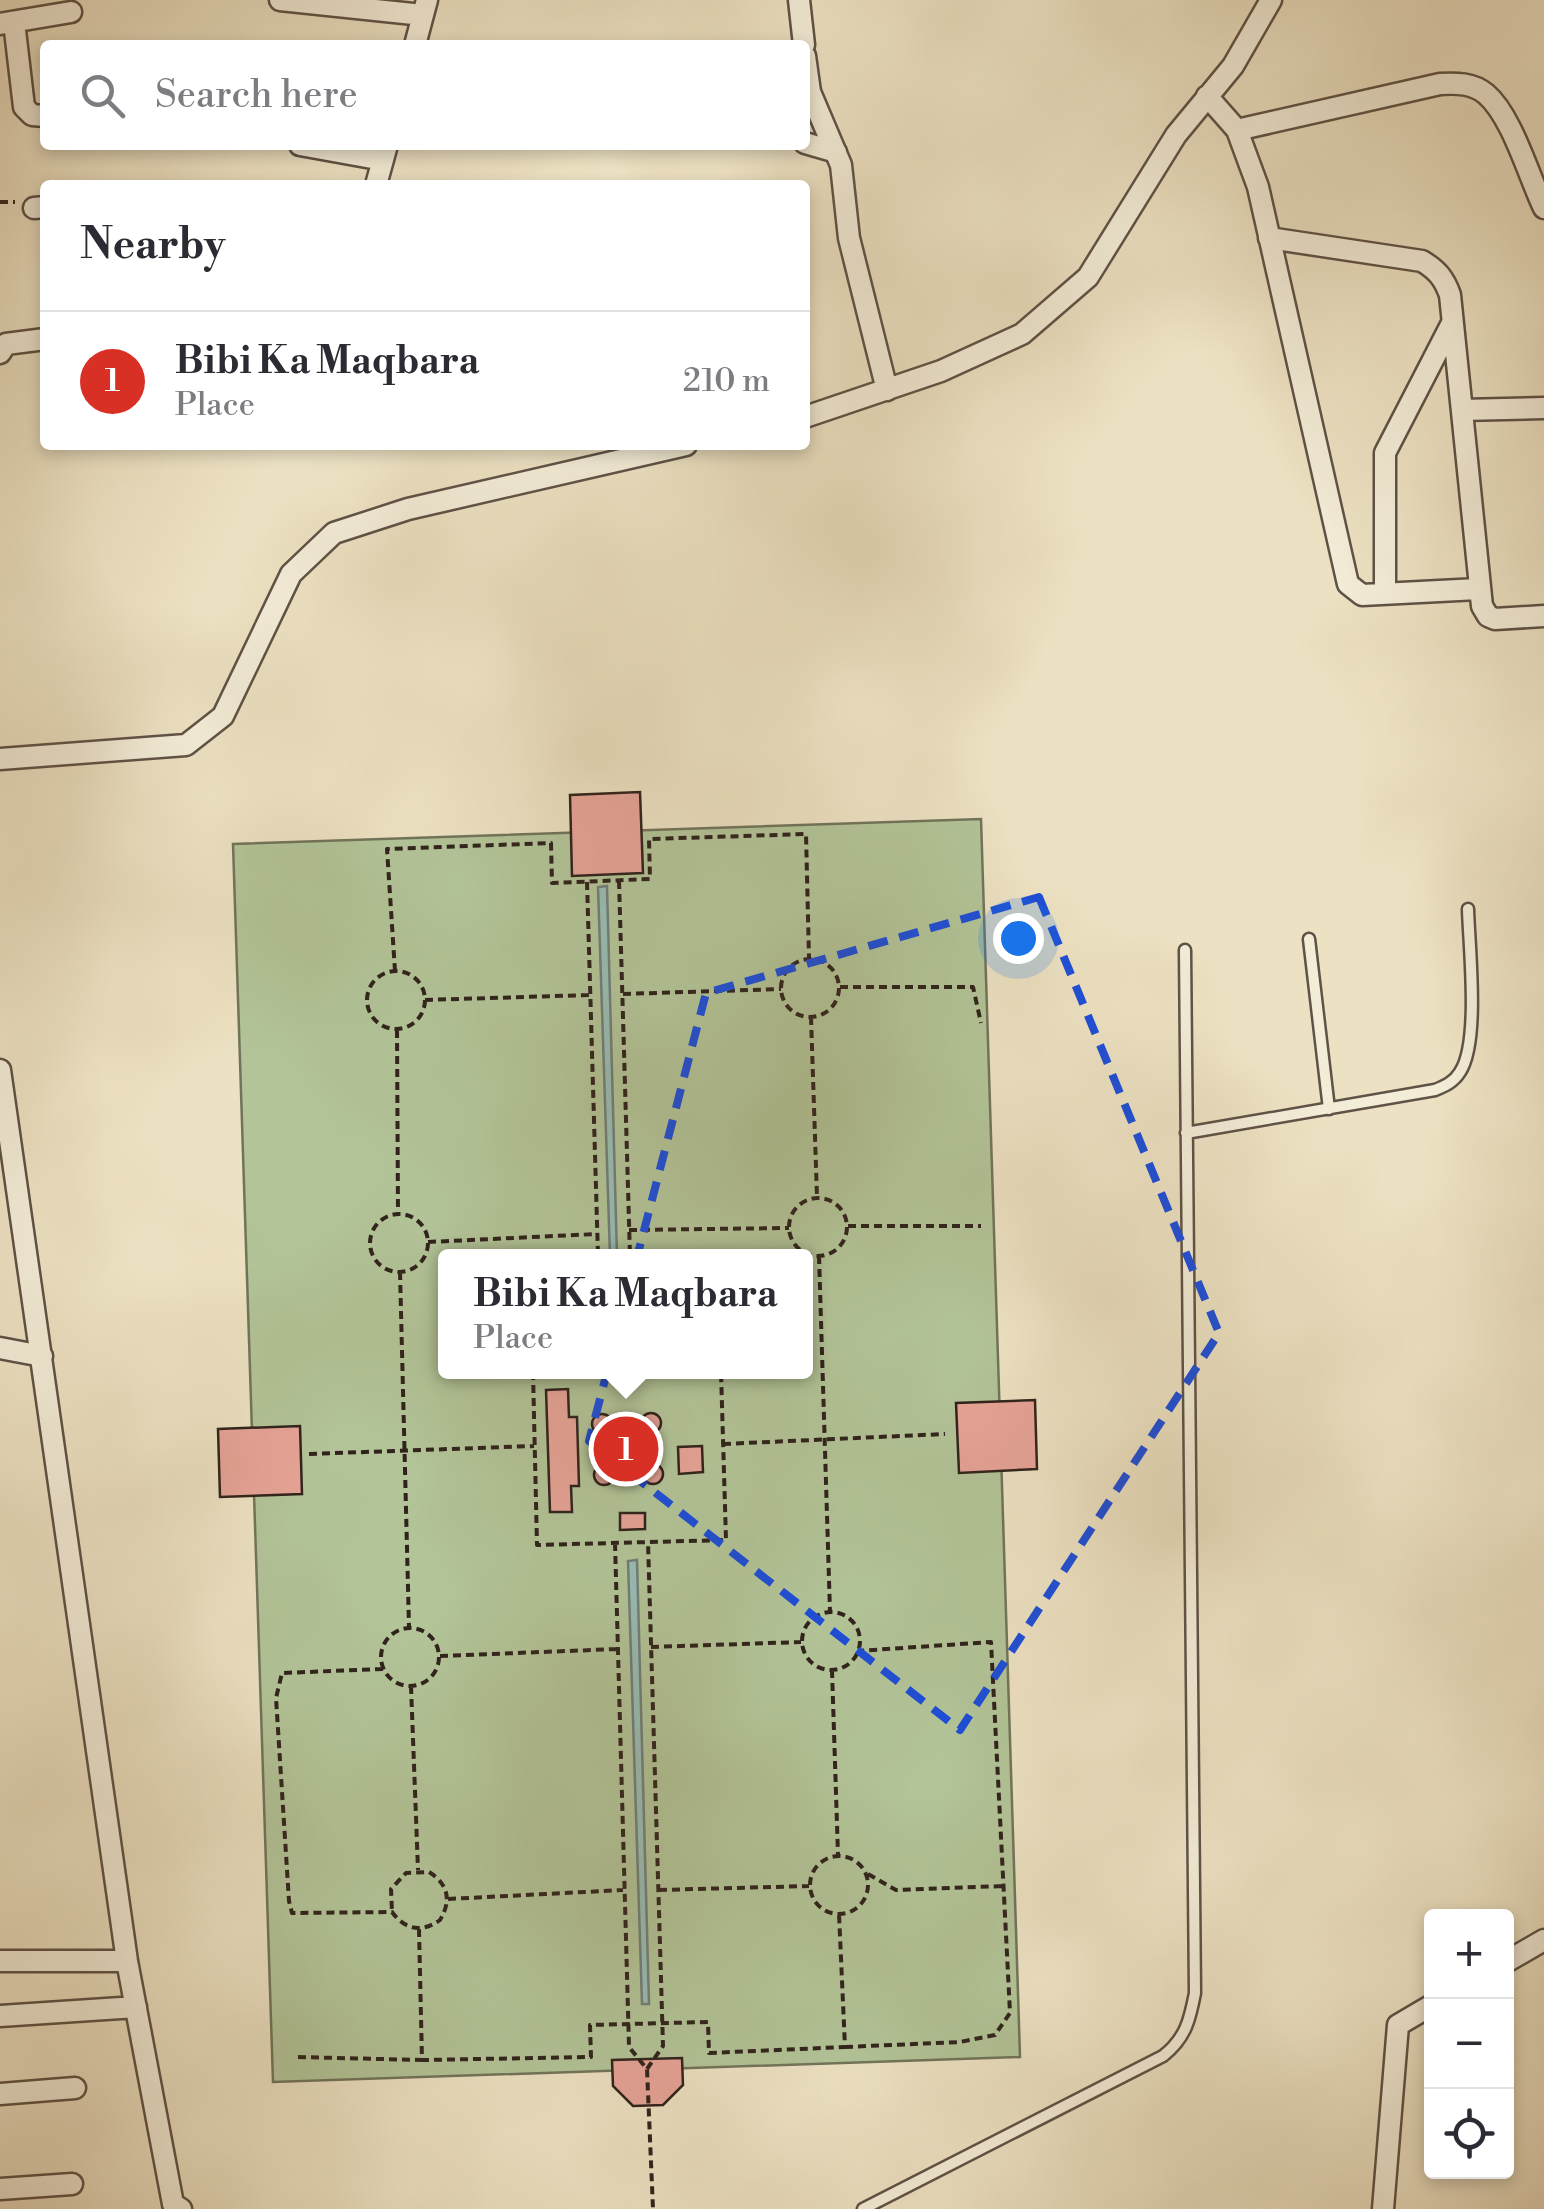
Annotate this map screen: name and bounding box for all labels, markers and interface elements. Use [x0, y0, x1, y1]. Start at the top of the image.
search box [40, 40, 810, 150]
icon: search [75, 68, 130, 123]
text: Search here [155, 72, 358, 119]
text: Nearby [80, 219, 225, 272]
text: Bibi Ka Maqbara [175, 338, 479, 385]
text: 1 [105, 361, 120, 401]
text: 210 m [683, 361, 770, 401]
text: Place [175, 385, 255, 425]
your location [993, 913, 1044, 964]
popup [438, 1249, 813, 1379]
text: Bibi Ka Maqbara [473, 1271, 778, 1318]
text: Place [473, 1318, 553, 1358]
pin: 1 [594, 1412, 658, 1486]
map controls [1424, 1909, 1514, 2179]
button: + [1424, 1909, 1514, 1999]
button: − [1424, 1999, 1514, 2089]
button: locate [1424, 2089, 1514, 2179]

